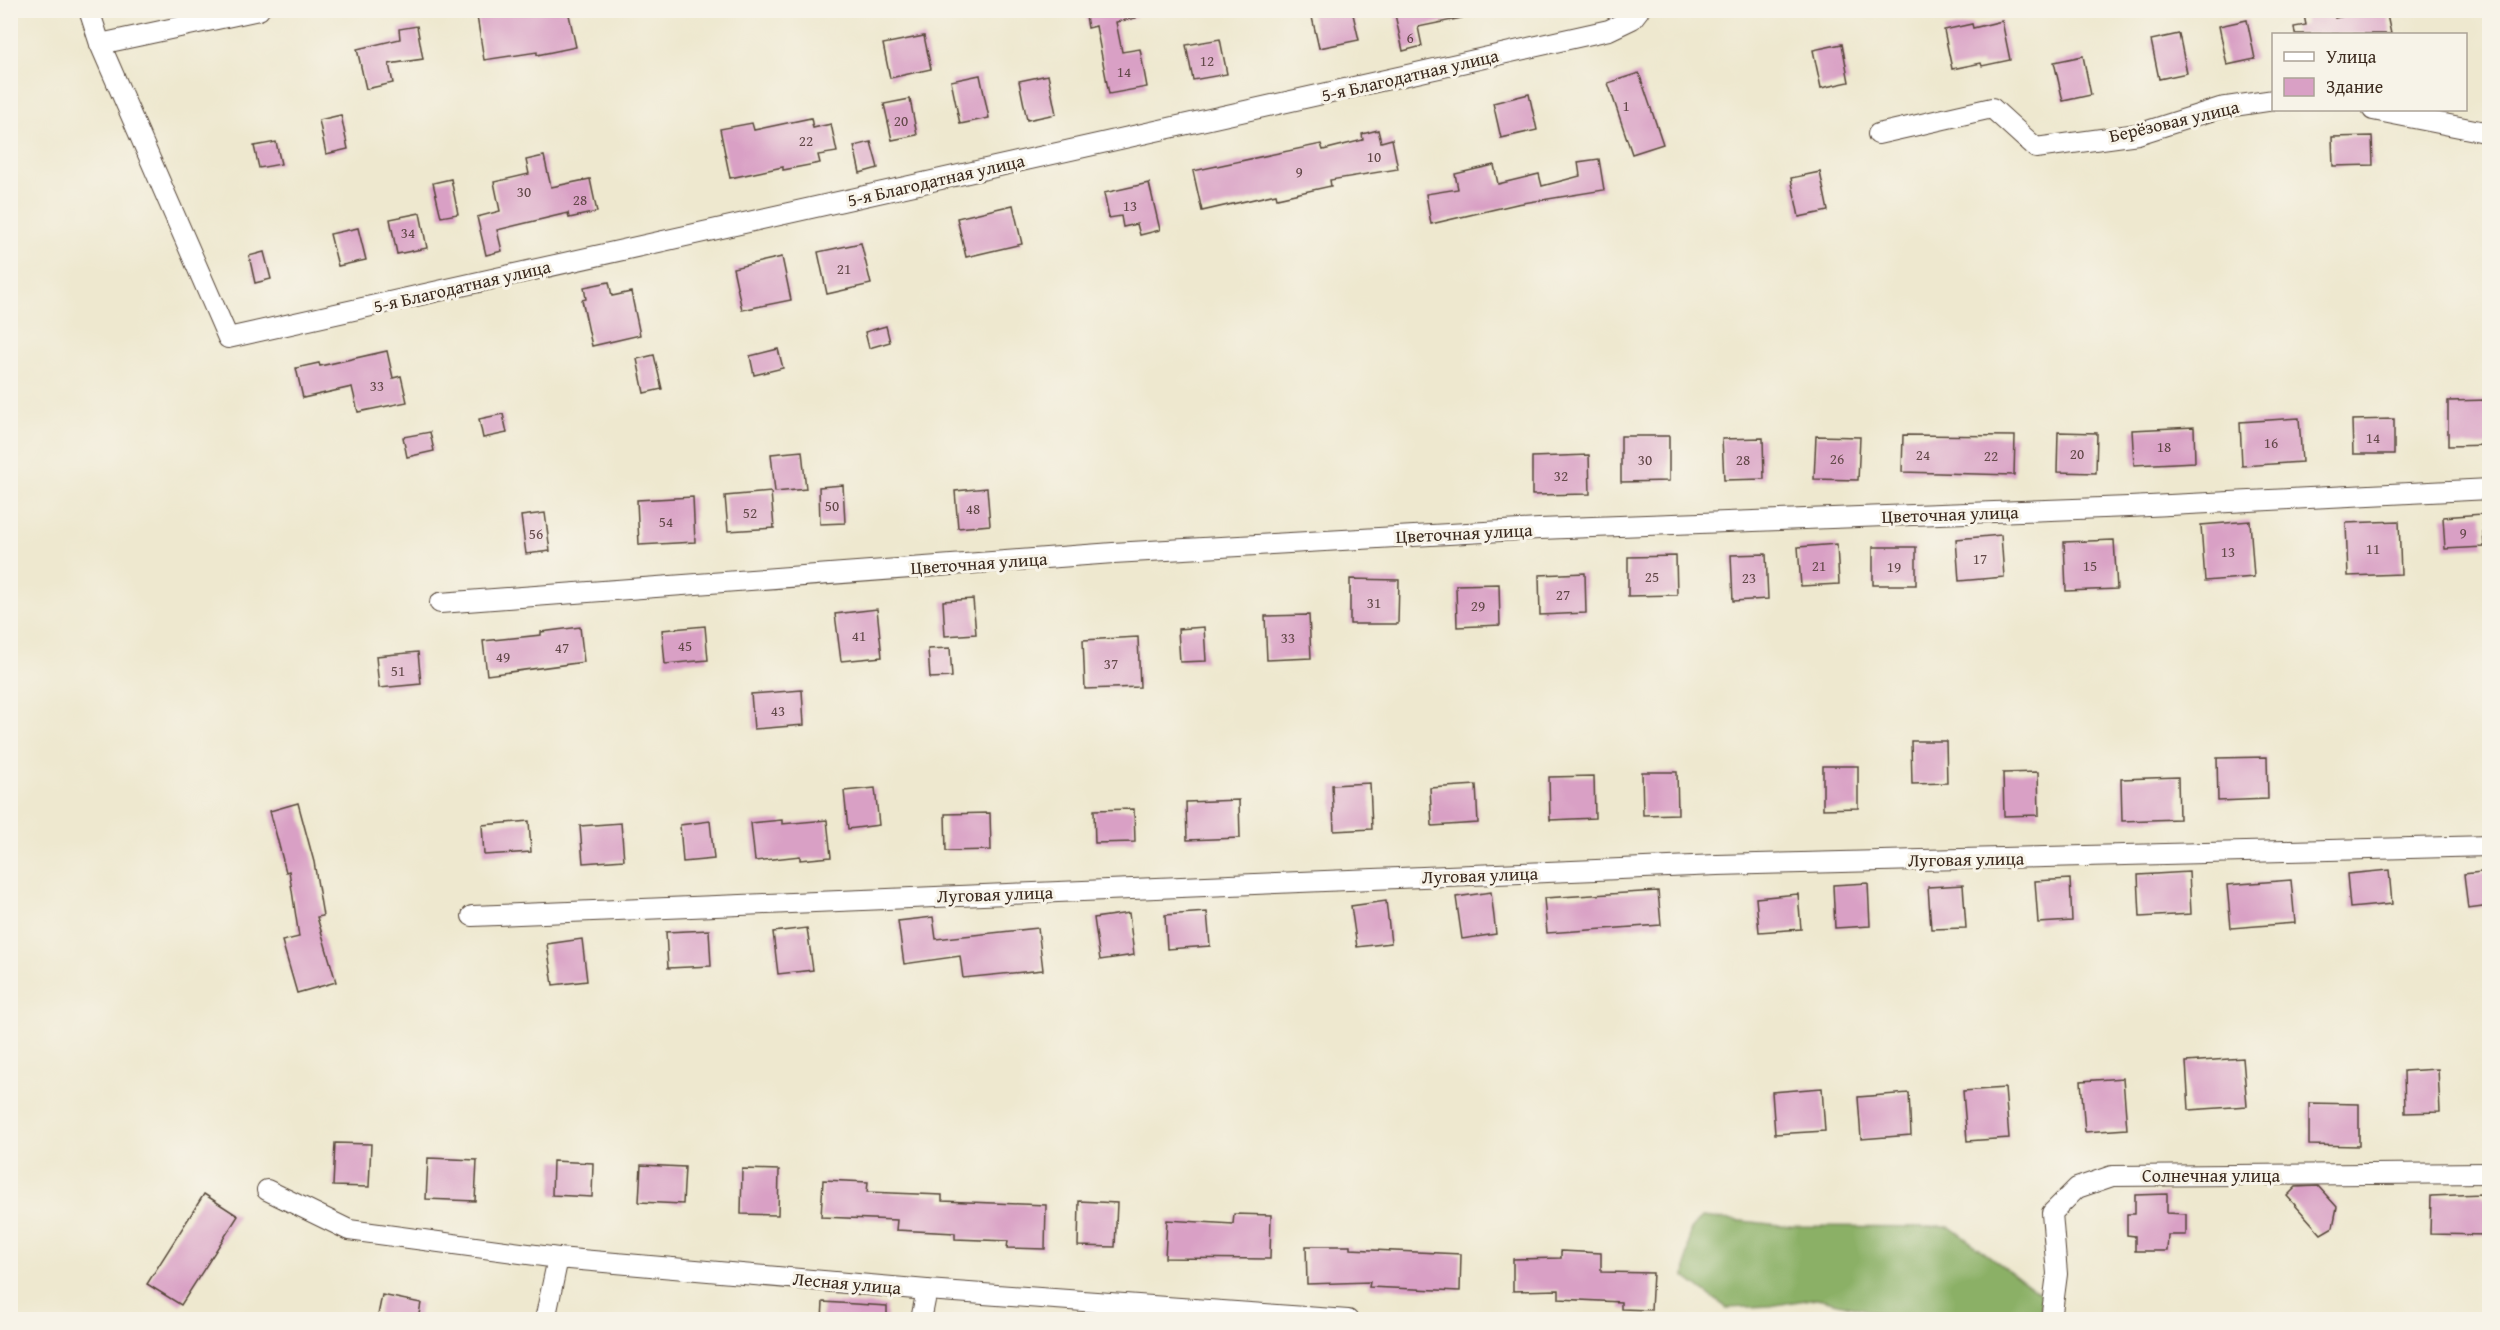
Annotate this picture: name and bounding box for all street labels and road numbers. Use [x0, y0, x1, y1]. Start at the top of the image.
street label: 5-я Благодатная улица [1319, 41, 1502, 109]
street label: Берёзовая улица [2106, 93, 2242, 149]
street label: 5-я Благодатная улица [845, 146, 1028, 214]
street label: 5-я Благодатная улица [371, 252, 554, 320]
street label: Цветочная улица [1881, 498, 2019, 530]
street label: Цветочная улица [1395, 516, 1534, 550]
street label: Цветочная улица [910, 545, 1049, 581]
street label: Луговая улица [1908, 844, 2025, 874]
street label: Луговая улица [1421, 859, 1539, 891]
street label: Луговая улица [936, 878, 1054, 910]
street label: Солнечная улица [2142, 1162, 2280, 1189]
street label: Лесная улица [792, 1265, 903, 1301]

